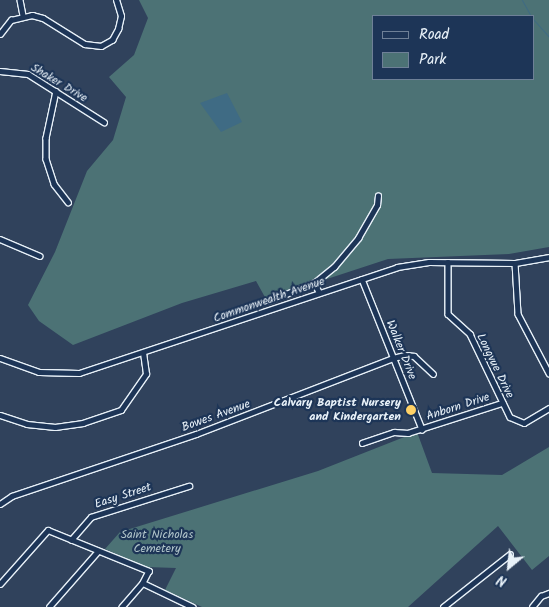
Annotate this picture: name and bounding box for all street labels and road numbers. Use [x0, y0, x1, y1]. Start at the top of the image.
street label: Shaker Drive [28, 61, 90, 105]
street label: Commonwealth Avenue [211, 274, 327, 326]
street label: Walker Drive [383, 318, 419, 382]
street label: Longvue Drive [473, 331, 517, 401]
street label: Anborn Drive [425, 390, 491, 424]
street label: Bowes Avenue [180, 397, 252, 435]
street label: Easy Street [93, 480, 153, 512]

